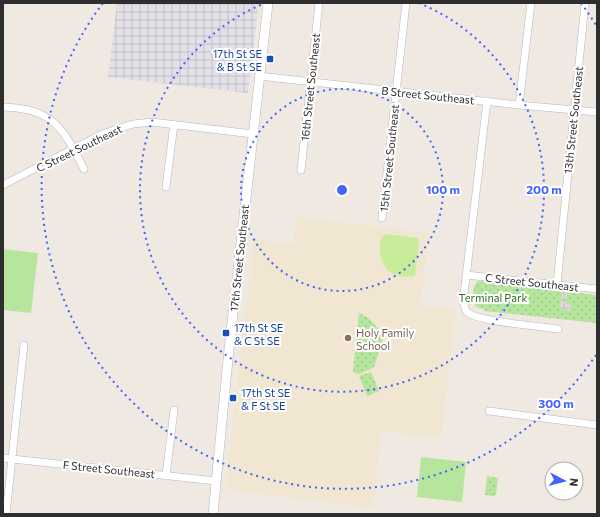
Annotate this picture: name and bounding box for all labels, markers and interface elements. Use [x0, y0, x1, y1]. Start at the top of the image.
street label: 16th Street Southeast [298, 32, 322, 142]
place label: 17th St SE & B St SE [213, 47, 262, 73]
marker: 17th St SE & B St SE [265, 54, 275, 64]
street label: 13th Street Southeast [561, 65, 585, 174]
street label: B Street Southeast [381, 84, 476, 106]
street label: 15th Street Southeast [377, 103, 401, 212]
street label: C Street Southeast [34, 121, 124, 174]
text: 100 m [426, 182, 460, 196]
text: 200 m [526, 182, 562, 196]
centre of rings [335, 183, 349, 197]
street label: 17th Street Southeast [227, 203, 251, 312]
street label: C Street Southeast [485, 271, 580, 293]
park label: Terminal Park [459, 291, 527, 304]
place label: 17th St SE & C St SE [234, 321, 283, 347]
place label: Holy Family School [356, 326, 414, 352]
marker: 17th St SE & C St SE [221, 328, 231, 338]
marker: Holy Family School [343, 333, 353, 343]
place label: 17th St SE & F St SE [241, 386, 290, 412]
marker: 17th St SE & F St SE [228, 393, 238, 403]
text: 300 m [538, 396, 574, 410]
street label: F Street Southeast [62, 458, 156, 480]
north arrow [544, 461, 584, 501]
text: N [567, 477, 581, 487]

